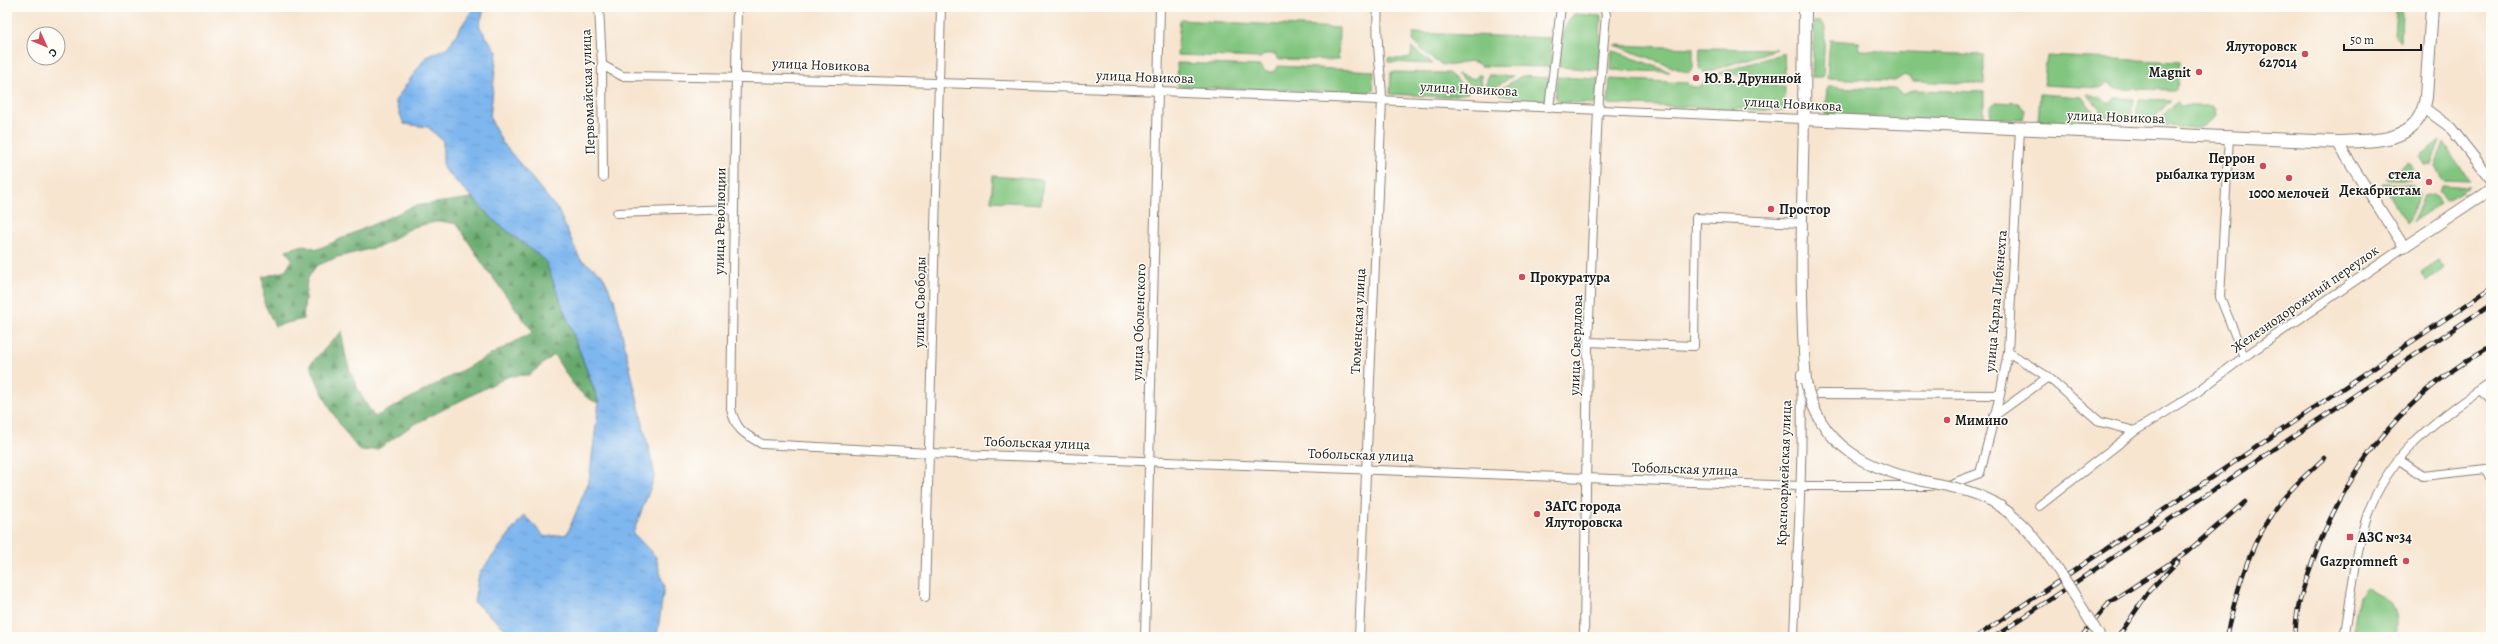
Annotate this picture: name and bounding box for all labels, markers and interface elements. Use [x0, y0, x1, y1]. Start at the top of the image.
north arrow [26, 26, 66, 66]
scale bar [2344, 26, 2421, 52]
street label: Первомайская улица [576, 28, 600, 155]
text: 50 m [2350, 32, 2374, 48]
place label: Ялуторовск 627014 [2226, 37, 2297, 72]
text: С [45, 45, 61, 60]
marker: Ялуторовск 627014 [2300, 49, 2310, 59]
street label: улица Новикова [771, 54, 871, 76]
place label: Magnit [2149, 63, 2191, 82]
street label: улица Новикова [1095, 66, 1195, 88]
marker: Magnit [2194, 67, 2204, 77]
place label: Ю. В. Друниной [1704, 69, 1802, 88]
marker: Ю. В. Друниной [1691, 73, 1701, 83]
street label: улица Новикова [1419, 77, 1519, 101]
street label: улица Новикова [1743, 92, 1843, 116]
street label: улица Новикова [2066, 106, 2166, 128]
place label: Перрон рыбалка туризм [2156, 149, 2256, 184]
marker: Перрон рыбалка туризм [2258, 161, 2268, 171]
place label: стела Декабристам [2339, 165, 2422, 200]
street label: улица Революции [710, 167, 730, 276]
marker: 1000 мелочей [2284, 173, 2294, 183]
marker: стела Декабристам [2424, 177, 2434, 187]
place label: 1000 мелочей [2249, 184, 2329, 203]
place label: Простор [1779, 200, 1831, 219]
marker: Простор [1766, 204, 1776, 214]
street label: улица Карла Либкнехта [1980, 228, 2012, 374]
street label: Железнодорожный переулок [2227, 241, 2383, 357]
street label: улица Свободы [910, 256, 930, 349]
street label: улица Оболенского [1127, 263, 1151, 382]
street label: Тюменская улица [1346, 267, 1370, 375]
place label: Прокуратура [1530, 268, 1611, 287]
marker: Прокуратура [1517, 272, 1527, 282]
street label: улица Свердлова [1565, 293, 1587, 397]
street label: Красноармейская улица [1772, 399, 1796, 546]
place label: Мимино [1955, 411, 2008, 430]
marker: Мимино [1942, 415, 1952, 425]
street label: Тобольская улица [984, 432, 1091, 454]
street label: Тобольская улица [1308, 444, 1415, 466]
street label: Тобольская улица [1632, 458, 1739, 480]
place label: ЗАГС города Ялуторовска [1545, 497, 1623, 532]
marker: ЗАГС города Ялуторовска [1532, 509, 1542, 519]
place label: АЗС №34 [2357, 528, 2412, 547]
marker: АЗС №34 [2345, 532, 2355, 542]
place label: Gazpromneft [2320, 552, 2398, 571]
marker: Gazpromneft [2401, 556, 2411, 566]

